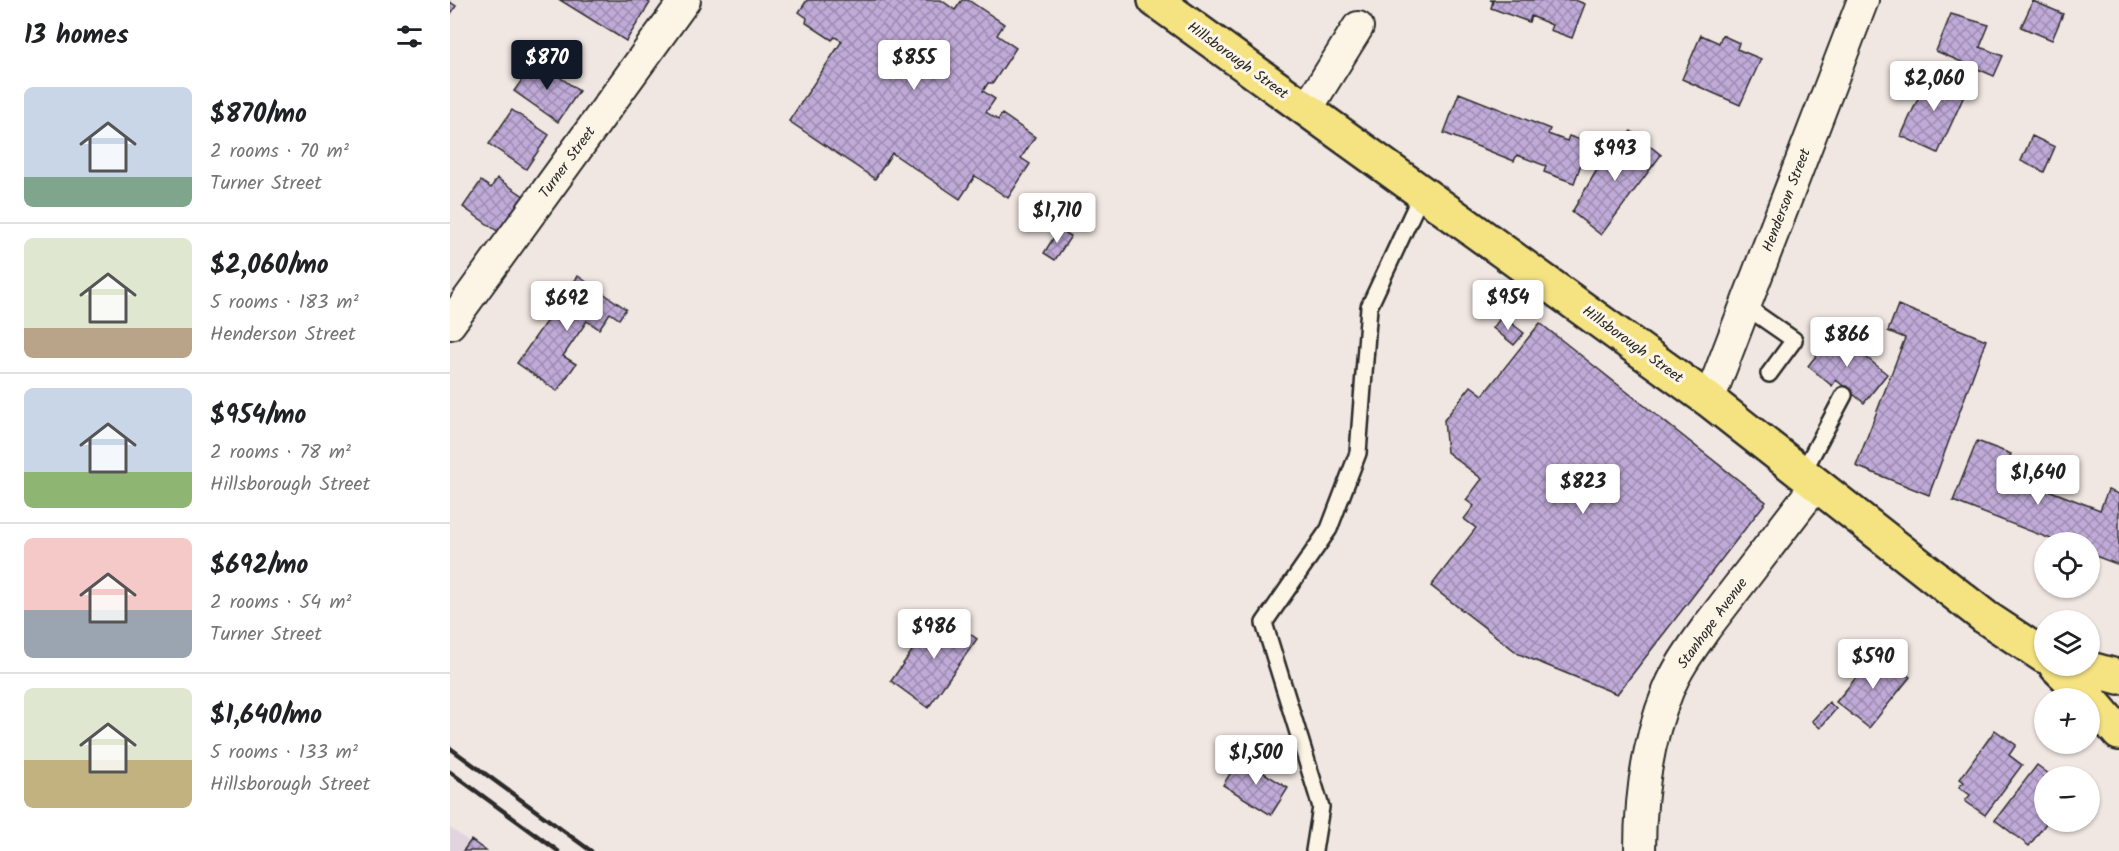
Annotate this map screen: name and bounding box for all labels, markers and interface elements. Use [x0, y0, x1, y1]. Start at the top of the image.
text: 13 homes [24, 15, 129, 57]
street label: Hillsborough Street [1182, 16, 1293, 106]
icon: filters [393, 20, 426, 53]
pin: $870 [511, 40, 583, 91]
pin: $855 [878, 40, 950, 91]
text: $870 [525, 43, 569, 75]
text: $855 [892, 43, 936, 75]
pin: $2,060 [1885, 61, 1983, 112]
text: $2,060 [1904, 64, 1964, 96]
text: $870/mo [210, 94, 307, 136]
icon: home [72, 111, 144, 183]
street label: Turner Street [533, 121, 602, 204]
pin: $993 [1579, 131, 1651, 182]
text: $993 [1593, 134, 1637, 166]
text: 2 rooms · 70 m² [210, 136, 349, 168]
street label: Henderson Street [1756, 145, 1818, 256]
text: Turner Street [210, 168, 322, 200]
pin: $1,710 [1008, 193, 1106, 244]
text: $1,710 [1033, 196, 1081, 228]
text: $2,060/mo [210, 245, 329, 287]
icon: home [72, 262, 144, 334]
pin: $954 [1472, 280, 1544, 331]
pin: $692 [531, 281, 603, 332]
text: $954 [1487, 283, 1529, 315]
text: $692 [545, 284, 589, 316]
text: 5 rooms · 183 m² [210, 287, 359, 319]
street label: Hillsborough Street [1577, 300, 1688, 390]
pin: $866 [1811, 317, 1883, 368]
text: Henderson Street [210, 319, 356, 351]
text: $866 [1824, 320, 1870, 352]
text: $954/mo [210, 395, 306, 437]
icon: home [72, 412, 144, 484]
text: 2 rooms · 78 m² [210, 437, 351, 469]
pin: $1,640 [1989, 455, 2087, 506]
text: $1,640 [2010, 458, 2066, 490]
pin: $823 [1547, 464, 1619, 515]
text: $823 [1560, 467, 1606, 499]
text: Hillsborough Street [210, 469, 370, 501]
map controls [2034, 532, 2100, 832]
button: locate [2034, 532, 2100, 598]
text: $692/mo [210, 545, 308, 587]
icon: home [72, 562, 144, 634]
street label: Stanhope Avenue [1671, 573, 1754, 674]
text: 2 rooms · 54 m² [210, 587, 351, 619]
pin: $986 [898, 609, 970, 660]
button: layers [2034, 610, 2100, 676]
text: $986 [912, 612, 956, 644]
text: Turner Street [210, 619, 322, 651]
pin: $590 [1837, 639, 1909, 690]
text: $590 [1852, 642, 1894, 674]
button: + [2034, 688, 2100, 754]
text: $1,640/mo [210, 695, 322, 737]
icon: home [72, 712, 144, 784]
pin: $1,500 [1207, 735, 1305, 786]
text: 5 rooms · 133 m² [210, 737, 358, 769]
text: $1,500 [1229, 738, 1283, 770]
button: − [2034, 766, 2100, 832]
text: Hillsborough Street [210, 769, 370, 801]

